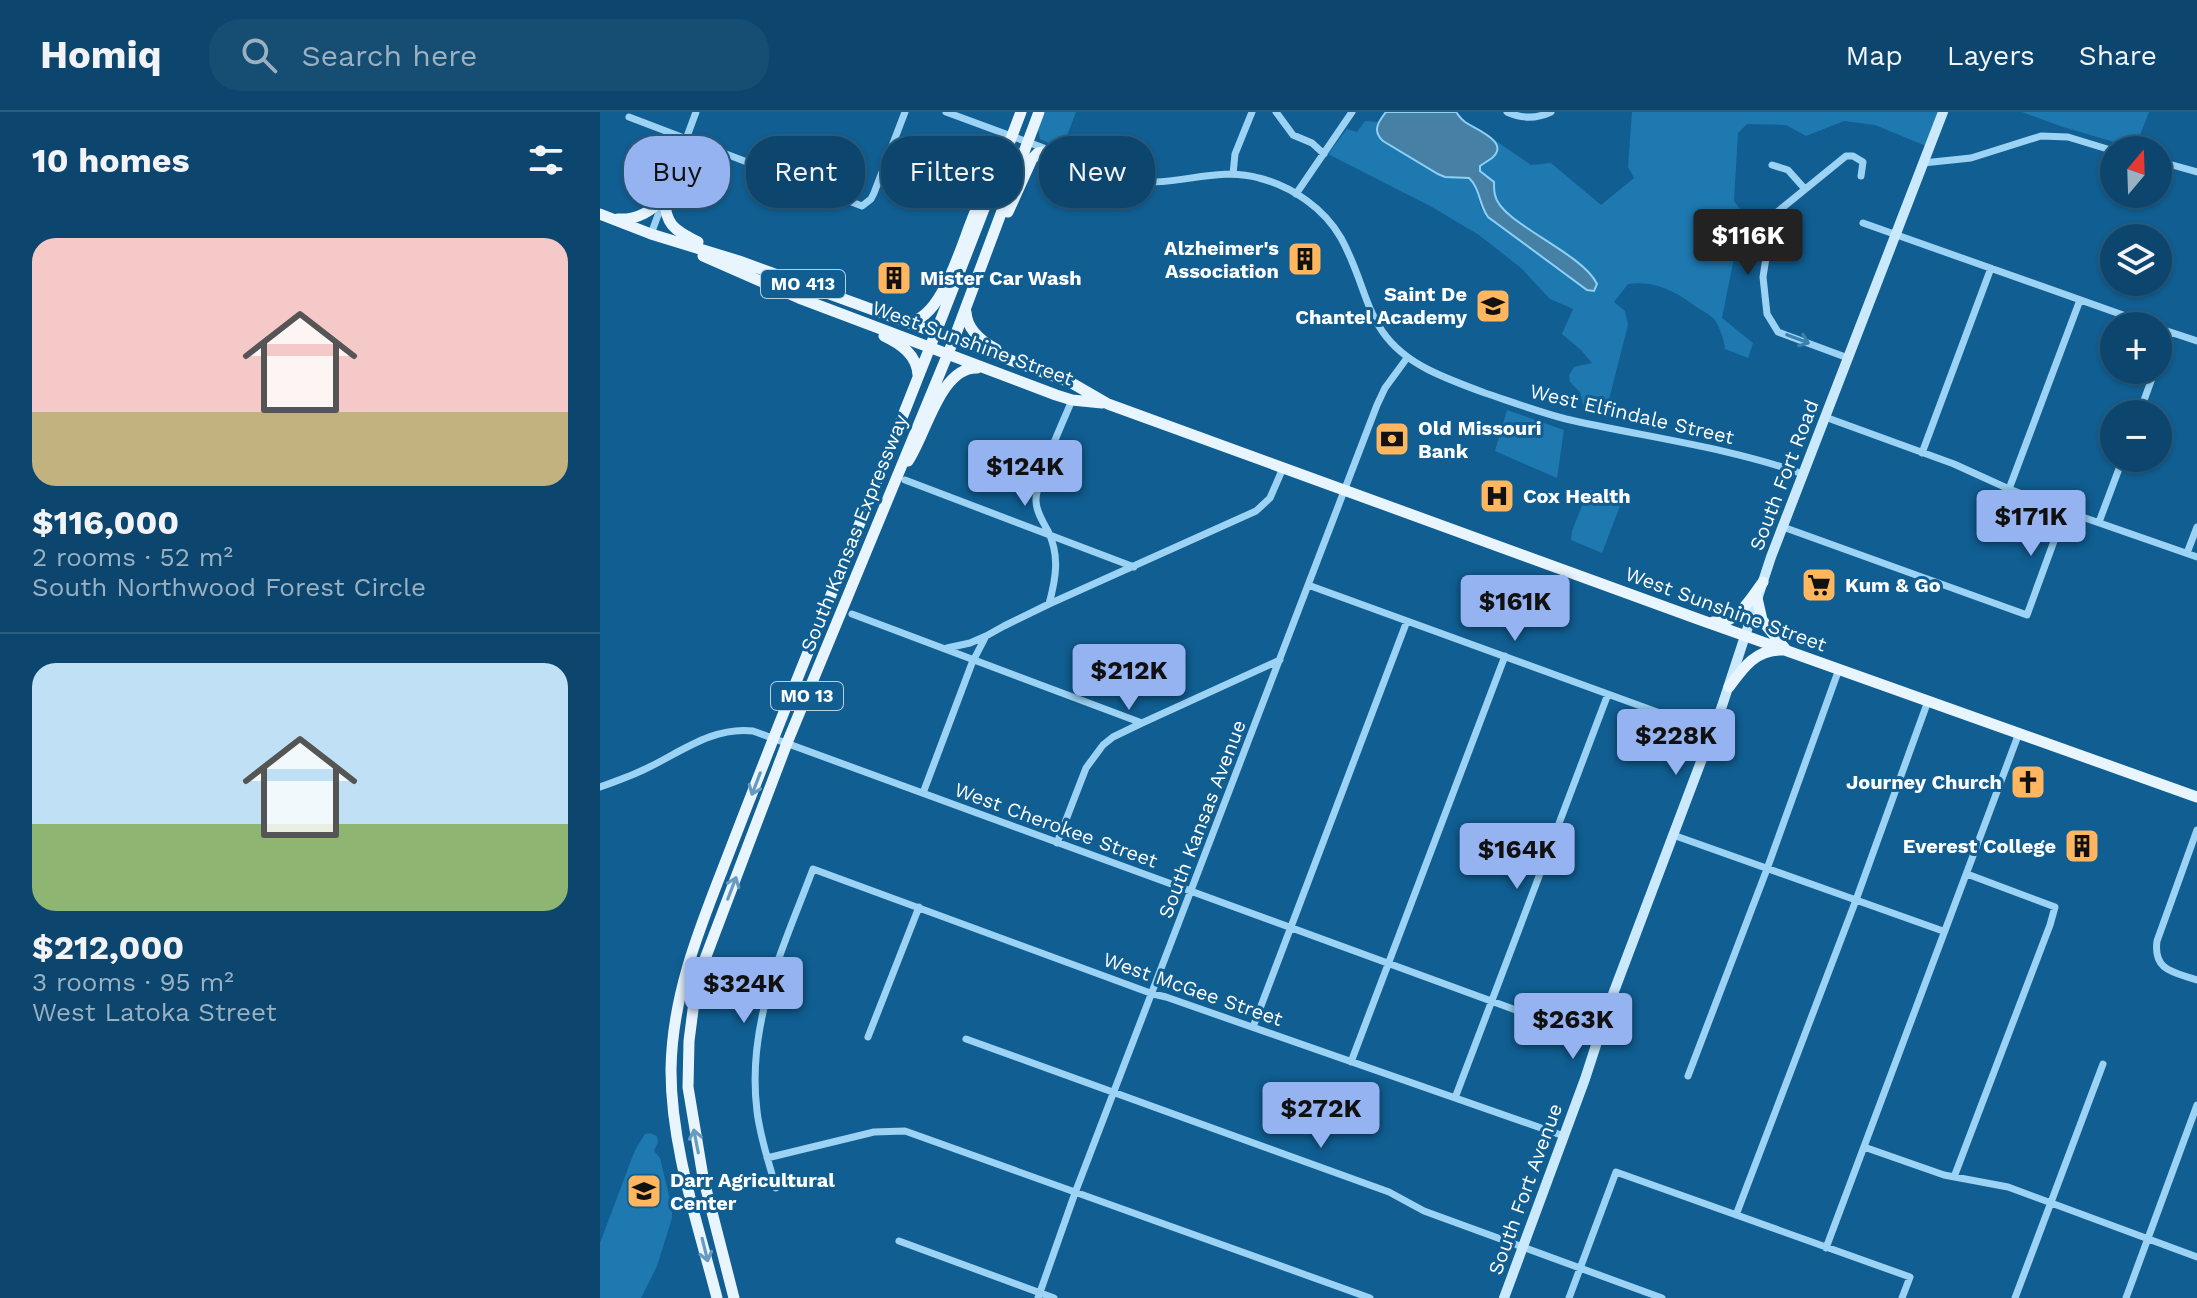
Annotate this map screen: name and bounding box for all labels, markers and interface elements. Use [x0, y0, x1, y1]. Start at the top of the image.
search box [209, 19, 769, 91]
text: Homiq [40, 33, 161, 77]
icon: search [237, 33, 281, 77]
text: Search here [301, 38, 477, 73]
text: Map [1846, 39, 1903, 72]
text: Layers [1947, 39, 2035, 72]
text: Share [2079, 39, 2157, 72]
chip: Buy [624, 136, 730, 208]
chip: Rent [746, 136, 865, 208]
chip: Filters [881, 136, 1023, 208]
chip: New [1039, 136, 1155, 208]
north arrow [2100, 136, 2172, 208]
map controls [2100, 136, 2172, 472]
icon: filters [524, 138, 568, 182]
text: 10 homes [32, 140, 190, 180]
pin: $116K [1692, 209, 1804, 277]
text: $116K [1711, 220, 1785, 250]
button: layers [2100, 224, 2172, 296]
place label: Alzheimer's Association [1164, 236, 1279, 283]
building icon: Alzheimer's Association [1286, 240, 1324, 278]
building icon: Mister Car Wash [875, 259, 913, 297]
place label: Mister Car Wash [920, 266, 1082, 290]
road number: MO 413 [761, 270, 845, 298]
place label: Saint De Chantel Academy [1295, 282, 1468, 329]
school or university icon: Saint De Chantel Academy [1474, 287, 1512, 325]
icon: home [228, 290, 372, 434]
street label: West Sunshine Street [869, 295, 1077, 391]
button: + [2100, 312, 2172, 384]
one-way arrow [1785, 333, 1810, 347]
street label: West Elfindale Street [1528, 379, 1737, 449]
street label: South Fort Road [1744, 396, 1824, 554]
button: − [2100, 400, 2172, 472]
street label: South Kansas Expressway [795, 410, 913, 655]
place label: Old Missouri Bank [1418, 416, 1542, 463]
bank icon: Old Missouri Bank [1373, 420, 1411, 458]
pin: $124K [969, 440, 1081, 508]
text: $124K [986, 451, 1064, 481]
hospital icon: Cox Health [1478, 477, 1516, 515]
place label: Cox Health [1523, 484, 1631, 508]
pin: $171K [1975, 490, 2087, 558]
text: $171K [1995, 501, 2067, 531]
text: $116,000 [32, 502, 179, 542]
text: 2 rooms · 52 m² [32, 542, 233, 572]
street label: West Sunshine Street [1622, 561, 1830, 657]
supermarket icon: Kum & Go [1800, 566, 1838, 604]
text: South Northwood Forest Circle [32, 572, 426, 602]
place label: Kum & Go [1845, 573, 1941, 597]
pin: $161K [1459, 575, 1571, 643]
text: $161K [1479, 586, 1551, 616]
pin: $212K [1073, 644, 1185, 712]
text: $212K [1091, 655, 1167, 685]
road number: MO 13 [771, 682, 843, 710]
pin: $228K [1620, 709, 1732, 777]
icon: home [228, 715, 372, 859]
street label: South Kansas Avenue [1153, 716, 1251, 922]
text: $228K [1635, 720, 1717, 750]
church icon: Journey Church [2009, 763, 2047, 801]
place label: Journey Church [1846, 770, 2002, 794]
one-way arrow [748, 771, 762, 795]
street label: West Cherokee Street [951, 777, 1161, 873]
pin: $164K [1461, 823, 1573, 891]
building icon: Everest College [2063, 827, 2101, 865]
text: $164K [1478, 834, 1556, 864]
place label: Everest College [1903, 834, 2056, 858]
one-way arrow [726, 876, 740, 901]
text: $212,000 [32, 927, 184, 967]
street label: West McGee Street [1100, 947, 1287, 1031]
pin: $324K [688, 957, 800, 1025]
text: 3 rooms · 95 m² [32, 967, 234, 997]
text: $324K [703, 968, 785, 998]
pin: $263K [1517, 993, 1629, 1061]
text: West Latoka Street [32, 997, 277, 1027]
text: $263K [1532, 1004, 1614, 1034]
pin: $272K [1265, 1082, 1377, 1150]
text: $272K [1280, 1093, 1362, 1123]
street label: South Fort Avenue [1483, 1100, 1567, 1278]
one-way arrow [687, 1128, 702, 1154]
place label: Darr Agricultural Center [670, 1168, 835, 1215]
school or university icon: Darr Agricultural Center [625, 1172, 663, 1210]
one-way arrow [698, 1236, 713, 1262]

